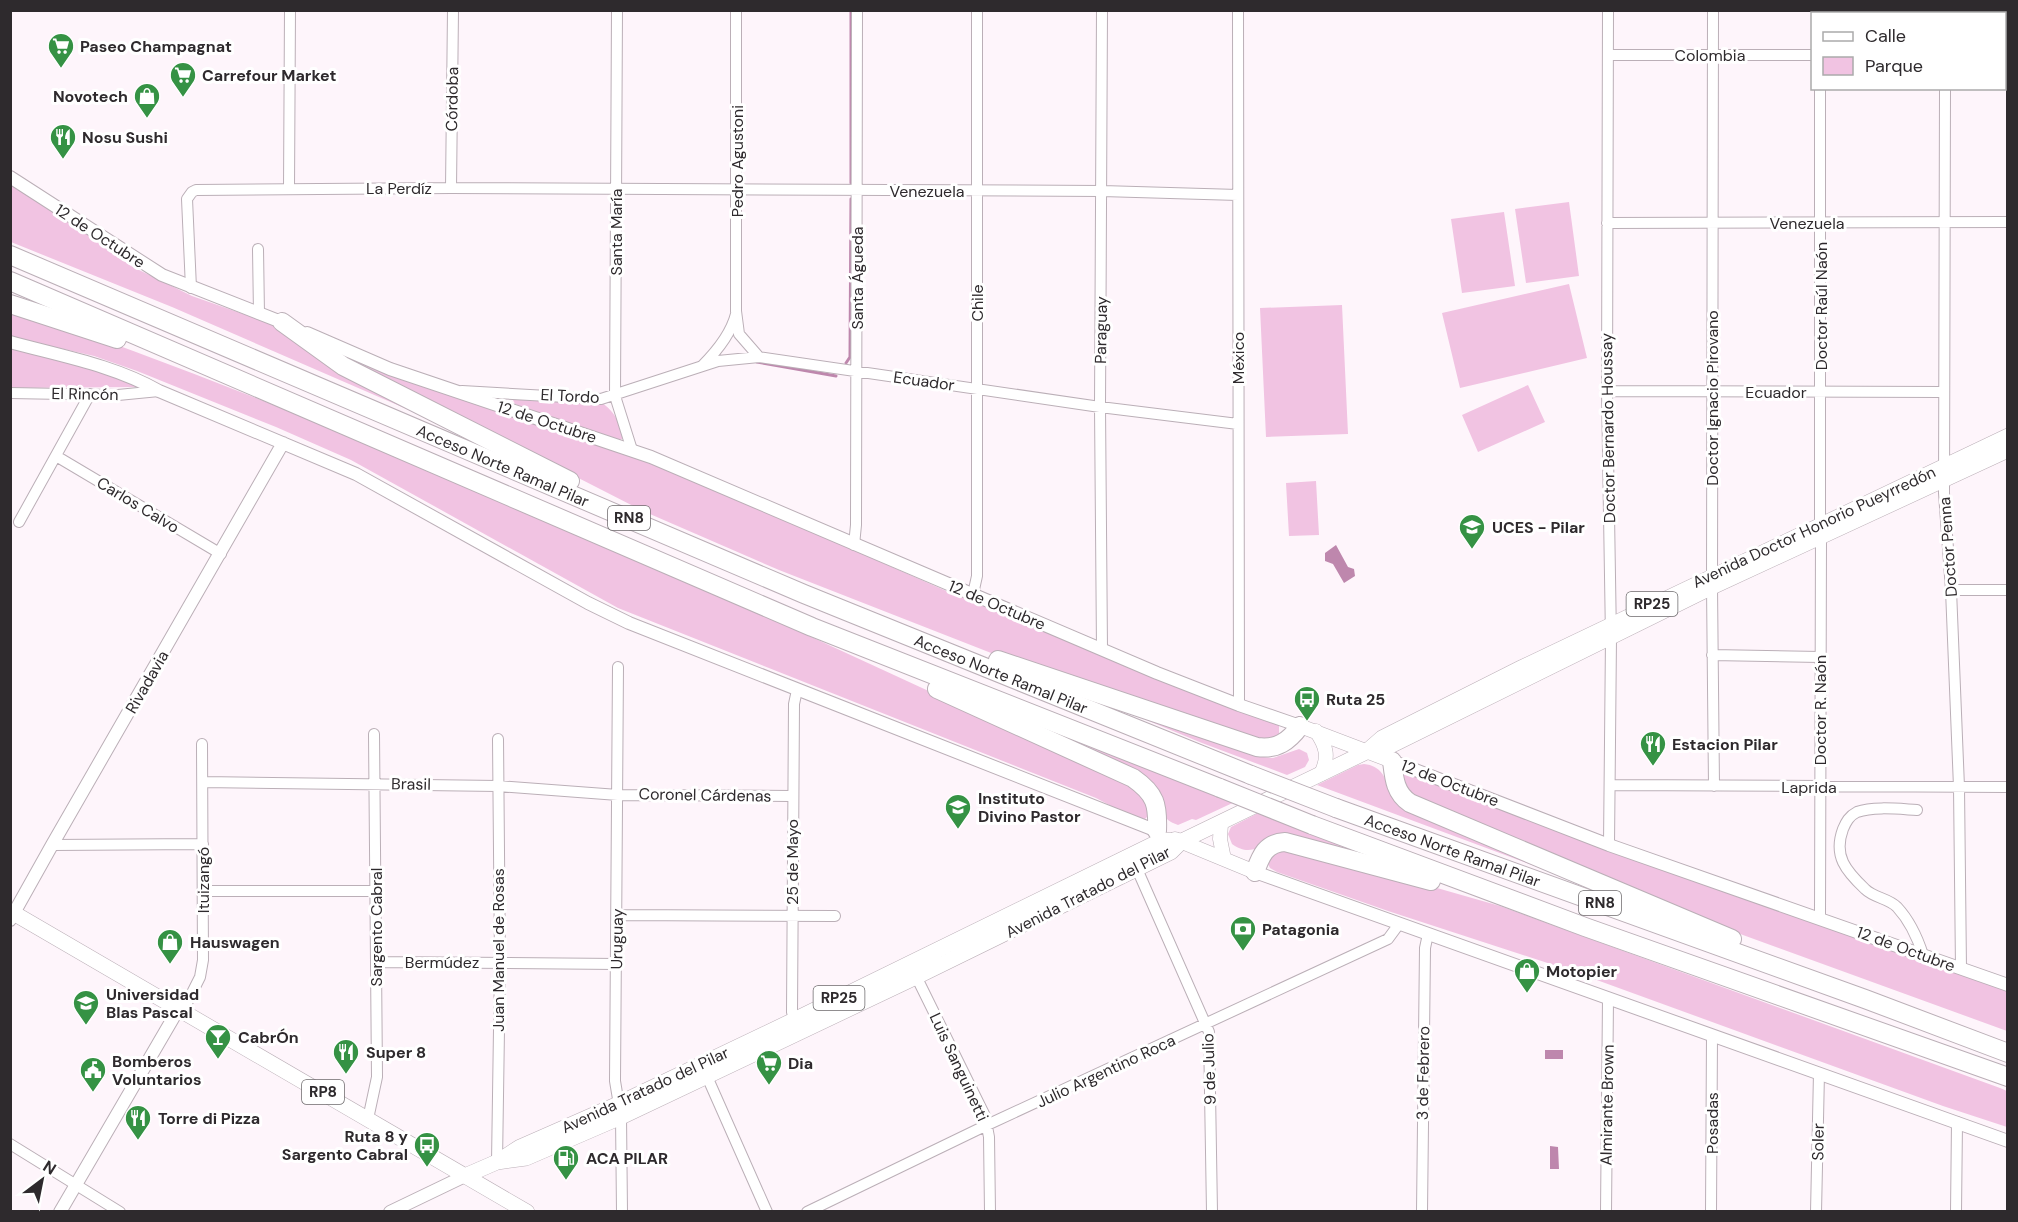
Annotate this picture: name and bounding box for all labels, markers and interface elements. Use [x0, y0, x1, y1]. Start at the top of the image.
legend [1811, 12, 2006, 90]
text: Calle [1865, 24, 1906, 48]
supermarket icon: Paseo Champagnat [46, 31, 76, 69]
place label: Paseo Champagnat [80, 36, 232, 57]
street label: Colombia [1675, 45, 1745, 66]
text: Parque [1865, 54, 1923, 78]
supermarket icon: Carrefour Market [168, 60, 198, 98]
place label: Carrefour Market [202, 65, 337, 86]
street label: Córdoba [441, 66, 463, 132]
shop icon: Novotech [132, 81, 162, 119]
place label: Novotech [53, 86, 128, 107]
street label: Pedro Agustoni [727, 105, 748, 217]
restaurant icon: Nosu Sushi [48, 122, 78, 160]
place label: Nosu Sushi [82, 127, 168, 148]
street label: La Perdíz [366, 178, 432, 199]
street label: Venezuela [890, 181, 964, 202]
street label: Santa María [606, 189, 627, 275]
street label: 12 de Octubre [51, 199, 149, 273]
street label: Venezuela [1770, 213, 1844, 234]
street label: Santa Águeda [847, 227, 868, 329]
street label: Doctor Raúl Naón [1811, 242, 1832, 370]
street label: Chile [967, 284, 988, 322]
street label: Paraguay [1090, 296, 1112, 364]
street label: Doctor Ignacio Pirovano [1702, 310, 1723, 486]
street label: México [1228, 332, 1249, 384]
street label: Doctor Bernardo Houssay [1596, 333, 1620, 523]
street label: Ecuador [892, 366, 956, 396]
street label: Ecuador [1745, 382, 1807, 403]
street label: El Rincón [51, 383, 119, 405]
street label: El Tordo [540, 384, 600, 408]
street label: 12 de Octubre [495, 396, 599, 448]
street label: Acceso Norte Ramal Pilar [414, 419, 592, 512]
street label: Avenida Doctor Honorio Pueyrredón [1689, 461, 1939, 593]
street label: Carlos Calvo [93, 472, 183, 538]
street label: Doctor Penna [1934, 496, 1962, 598]
road number: RN8 [608, 506, 650, 530]
school or university icon: UCES - Pilar [1457, 512, 1487, 550]
place label: UCES - Pilar [1492, 517, 1585, 538]
street label: 12 de Octubre [945, 575, 1049, 635]
road number: RP25 [1626, 592, 1678, 616]
street label: Acceso Norte Ramal Pilar [911, 629, 1091, 718]
street label: Rivadavia [121, 647, 173, 717]
street label: Doctor R. Naón [1810, 655, 1831, 765]
bus stop icon: Ruta 25 [1292, 684, 1322, 722]
place label: Ruta 25 [1326, 689, 1385, 710]
restaurant icon: Estacion Pilar [1638, 729, 1668, 767]
place label: Estacion Pilar [1672, 734, 1778, 755]
street label: 12 de Octubre [1398, 755, 1502, 811]
street label: Brasil [391, 773, 431, 795]
street label: Laprida [1781, 777, 1837, 798]
street label: Coronel Cárdenas [638, 783, 772, 807]
place label: Instituto Divino Pastor [978, 788, 1081, 827]
school or university icon: Instituto Divino Pastor [943, 792, 973, 830]
street label: Acceso Norte Ramal Pilar [1362, 809, 1544, 892]
street label: 25 de Mayo [782, 819, 803, 905]
street label: Avenida Tratado del Pilar [1002, 841, 1174, 943]
street label: Ituizangó [193, 847, 214, 913]
street label: Sargento Cabral [366, 868, 387, 986]
street label: Juan Manuel de Rosas [488, 868, 509, 1032]
road number: RN8 [1579, 891, 1621, 915]
street label: Uruguay [606, 908, 628, 970]
bank icon: Patagonia [1228, 914, 1258, 952]
place label: Patagonia [1262, 919, 1340, 940]
street label: 12 de Octubre [1854, 921, 1958, 977]
shop icon: Hauswagen [155, 927, 185, 965]
place label: Hauswagen [190, 932, 280, 953]
street label: Bermúdez [405, 952, 479, 973]
shop icon: Motopier [1512, 956, 1542, 994]
place label: Motopier [1546, 961, 1618, 982]
place label: Universidad Blas Pascal [106, 984, 199, 1023]
road number: RP25 [814, 986, 864, 1010]
school or university icon: Universidad Blas Pascal [71, 988, 101, 1026]
street label: Luis Sanguinetti [925, 1009, 993, 1125]
bar icon: CabrÓn [203, 1022, 233, 1060]
street label: 3 de Febrero [1412, 1026, 1434, 1120]
place label: CabrÓn [238, 1027, 299, 1048]
street label: Julio Argentino Roca [1033, 1030, 1179, 1112]
street label: 9 de Julio [1197, 1033, 1221, 1105]
restaurant icon: Super 8 [331, 1037, 361, 1075]
place label: Super 8 [366, 1042, 426, 1063]
street label: Avenida Tratado del Pilar [558, 1042, 732, 1138]
street label: Almirante Brown [1595, 1044, 1619, 1166]
supermarket icon: Dia [754, 1048, 784, 1086]
place label: Bomberos Voluntarios [112, 1051, 202, 1090]
place label: Dia [788, 1053, 813, 1074]
public building icon: Bomberos Voluntarios [78, 1055, 108, 1093]
road number: RP8 [302, 1080, 344, 1104]
street label: Posadas [1702, 1092, 1723, 1154]
restaurant icon: Torre di Pizza [123, 1103, 153, 1141]
place label: Torre di Pizza [158, 1108, 260, 1129]
street label: Soler [1807, 1123, 1829, 1161]
place label: Ruta 8 y Sargento Cabral [282, 1126, 408, 1165]
bus stop icon: Ruta 8 y Sargento Cabral [412, 1130, 442, 1168]
fuel station icon: ACA PILAR [551, 1143, 581, 1181]
place label: ACA PILAR [586, 1148, 668, 1169]
north arrow [12, 1150, 72, 1210]
text: N [39, 1156, 60, 1180]

